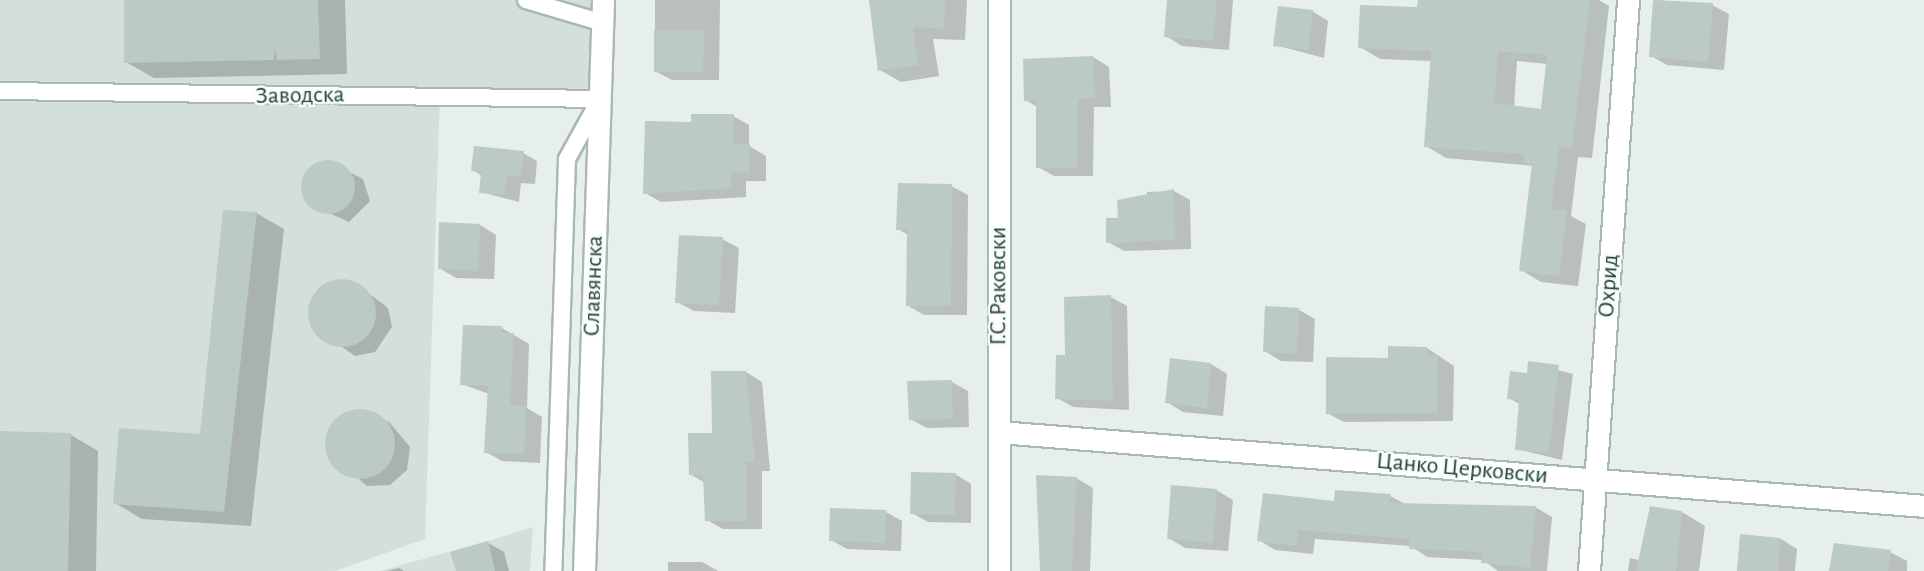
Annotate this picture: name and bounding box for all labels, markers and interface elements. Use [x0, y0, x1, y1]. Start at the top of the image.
street label: Заводска [255, 81, 345, 111]
street label: Г.С.Раковски [985, 226, 1013, 346]
street label: Славянска [578, 235, 610, 337]
street label: Охрид [1592, 253, 1626, 319]
street label: Цанко Церковски [1375, 447, 1549, 491]

